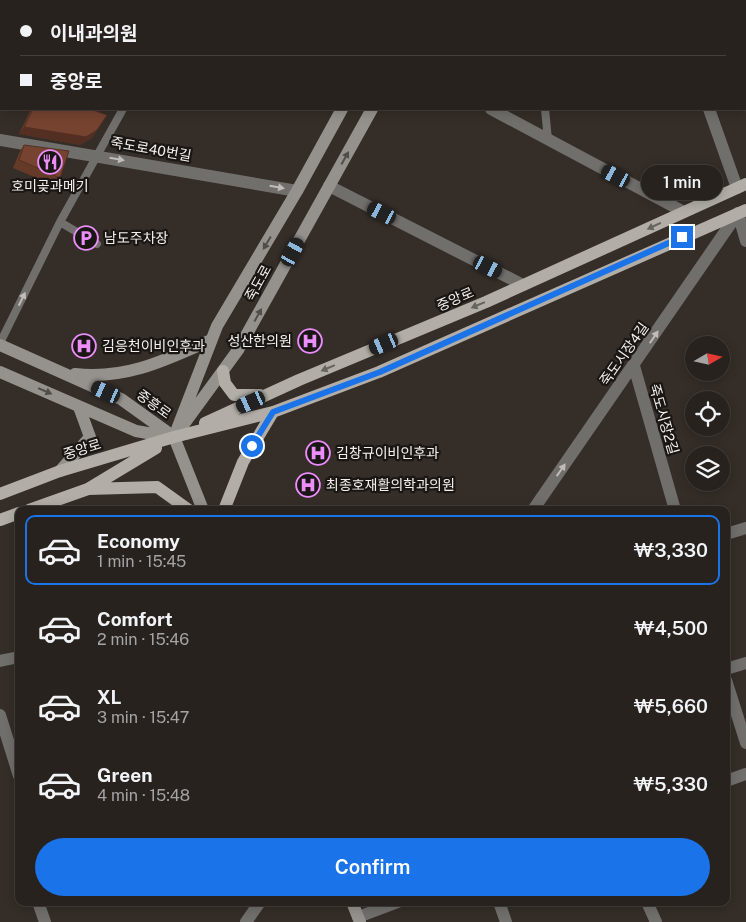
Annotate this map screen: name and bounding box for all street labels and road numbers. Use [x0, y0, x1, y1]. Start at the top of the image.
street label: 죽도로40번길 [109, 134, 193, 164]
street label: 죽도로 [242, 262, 274, 304]
street label: 중앙로 [434, 284, 476, 314]
street label: 죽도시장4길 [596, 319, 652, 389]
street label: 죽도시장2길 [646, 382, 682, 456]
street label: 중흥로 [134, 386, 174, 422]
street label: 중앙로 [61, 436, 103, 462]

